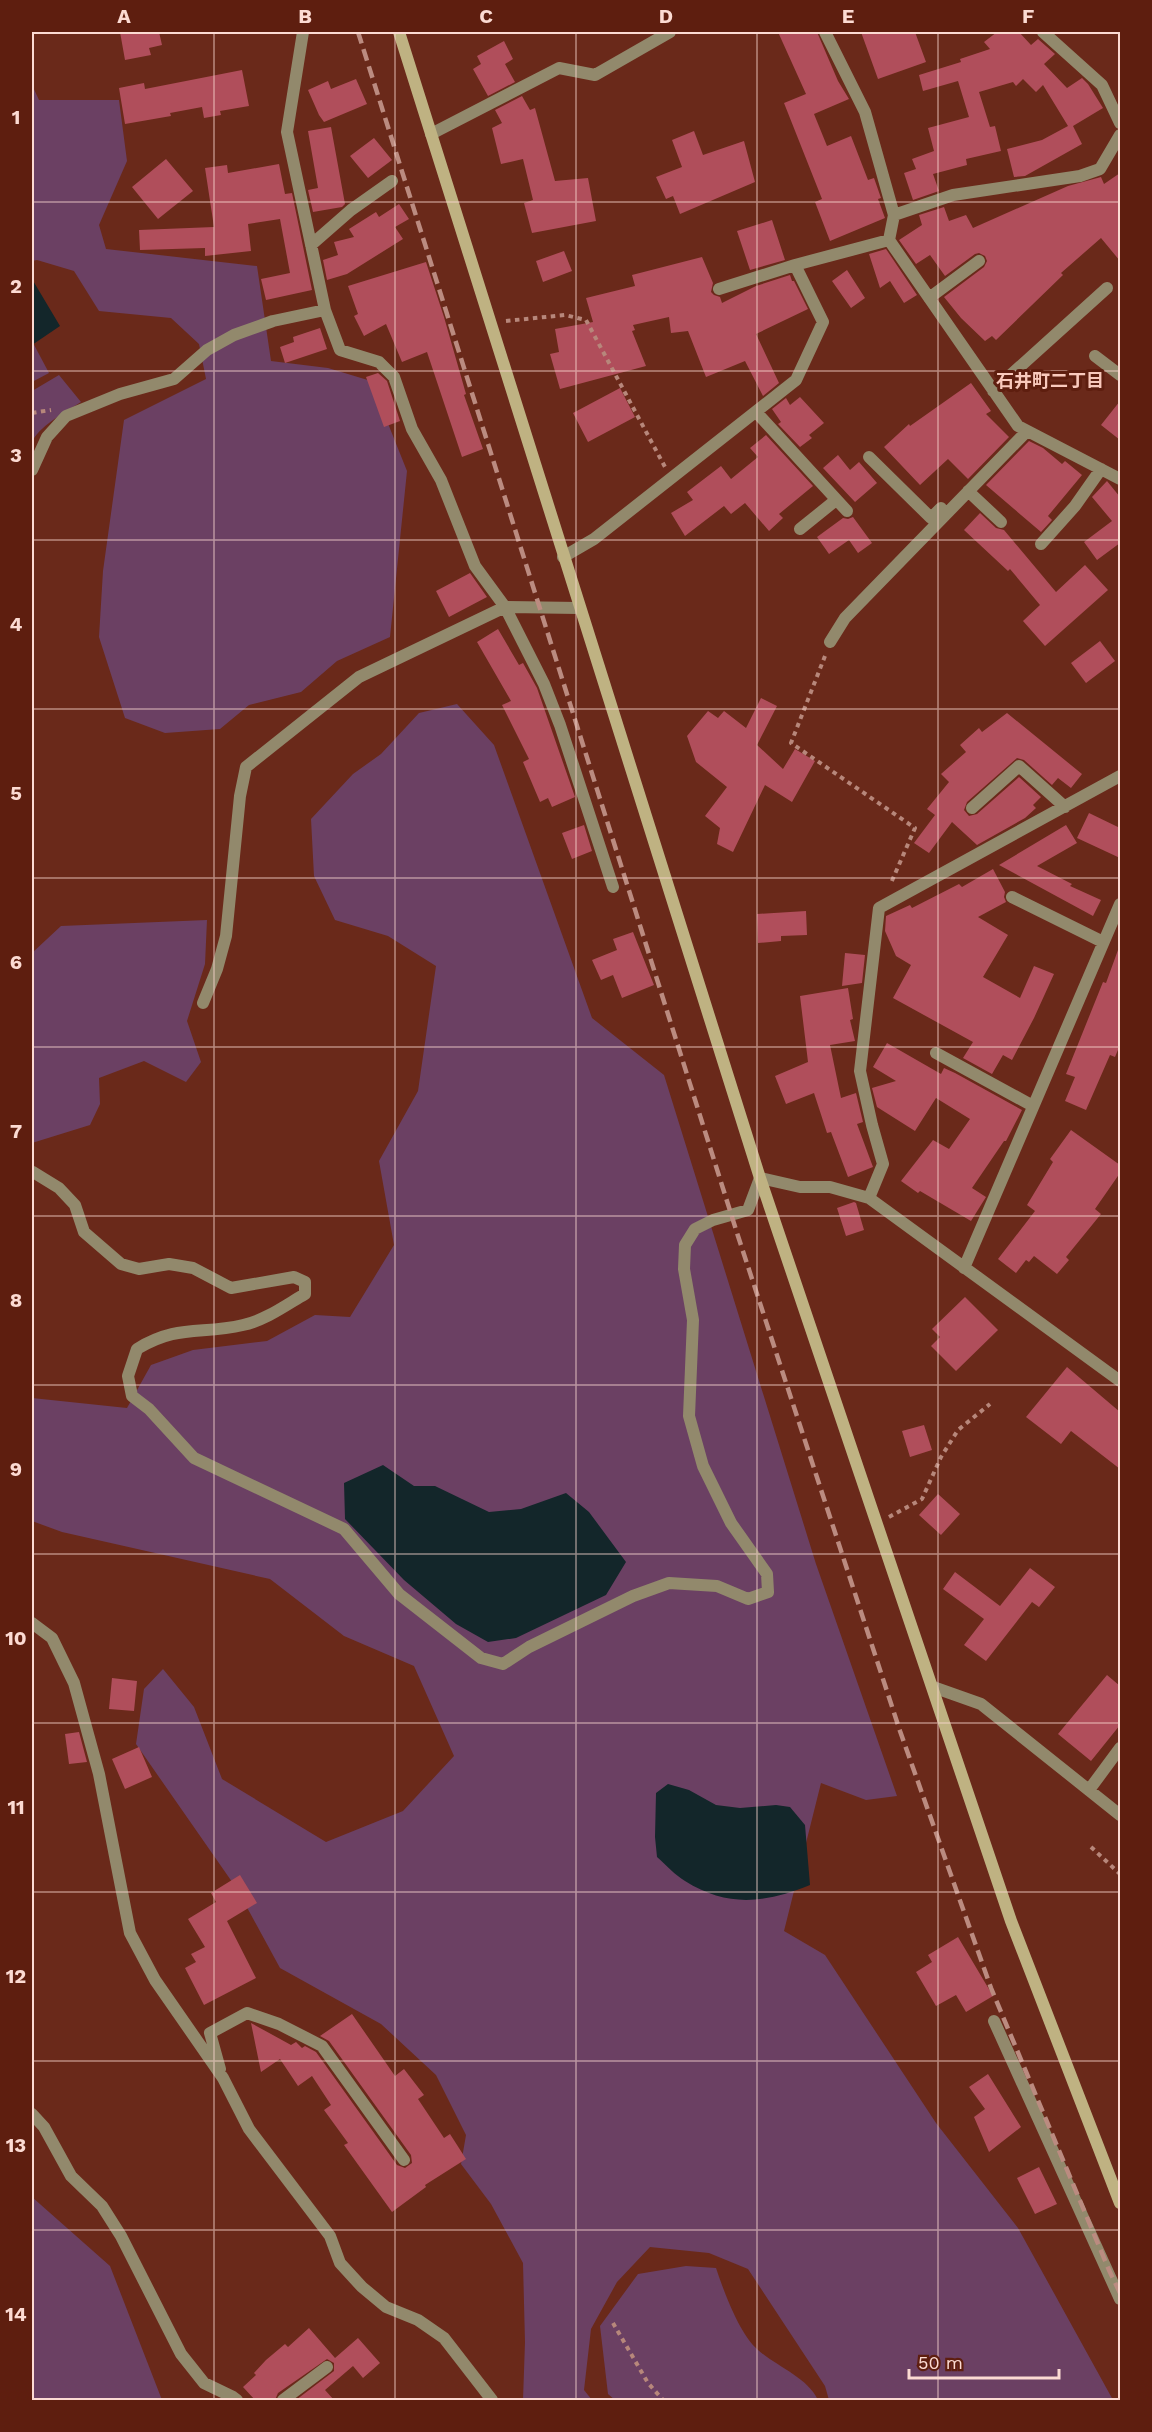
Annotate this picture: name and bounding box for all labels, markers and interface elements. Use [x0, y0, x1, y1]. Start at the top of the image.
text: A [117, 4, 131, 28]
text: B [298, 4, 312, 28]
text: C [479, 4, 493, 28]
text: D [659, 4, 673, 28]
text: E [842, 4, 854, 28]
text: F [1022, 4, 1034, 28]
text: 1 [12, 105, 20, 129]
text: 2 [10, 274, 22, 298]
district label: 石井町二丁目 [996, 370, 1104, 391]
text: 3 [10, 443, 22, 467]
text: 4 [10, 612, 23, 636]
text: 5 [10, 781, 22, 805]
text: 6 [10, 950, 22, 974]
text: 7 [10, 1119, 22, 1143]
text: 8 [10, 1288, 22, 1312]
text: 9 [10, 1457, 22, 1481]
text: 10 [5, 1626, 27, 1650]
text: 11 [7, 1795, 25, 1819]
text: 12 [6, 1964, 26, 1988]
text: 13 [6, 2133, 26, 2157]
text: 14 [5, 2302, 27, 2326]
scale bar [909, 2342, 1059, 2380]
text: 50 m [918, 2352, 963, 2373]

